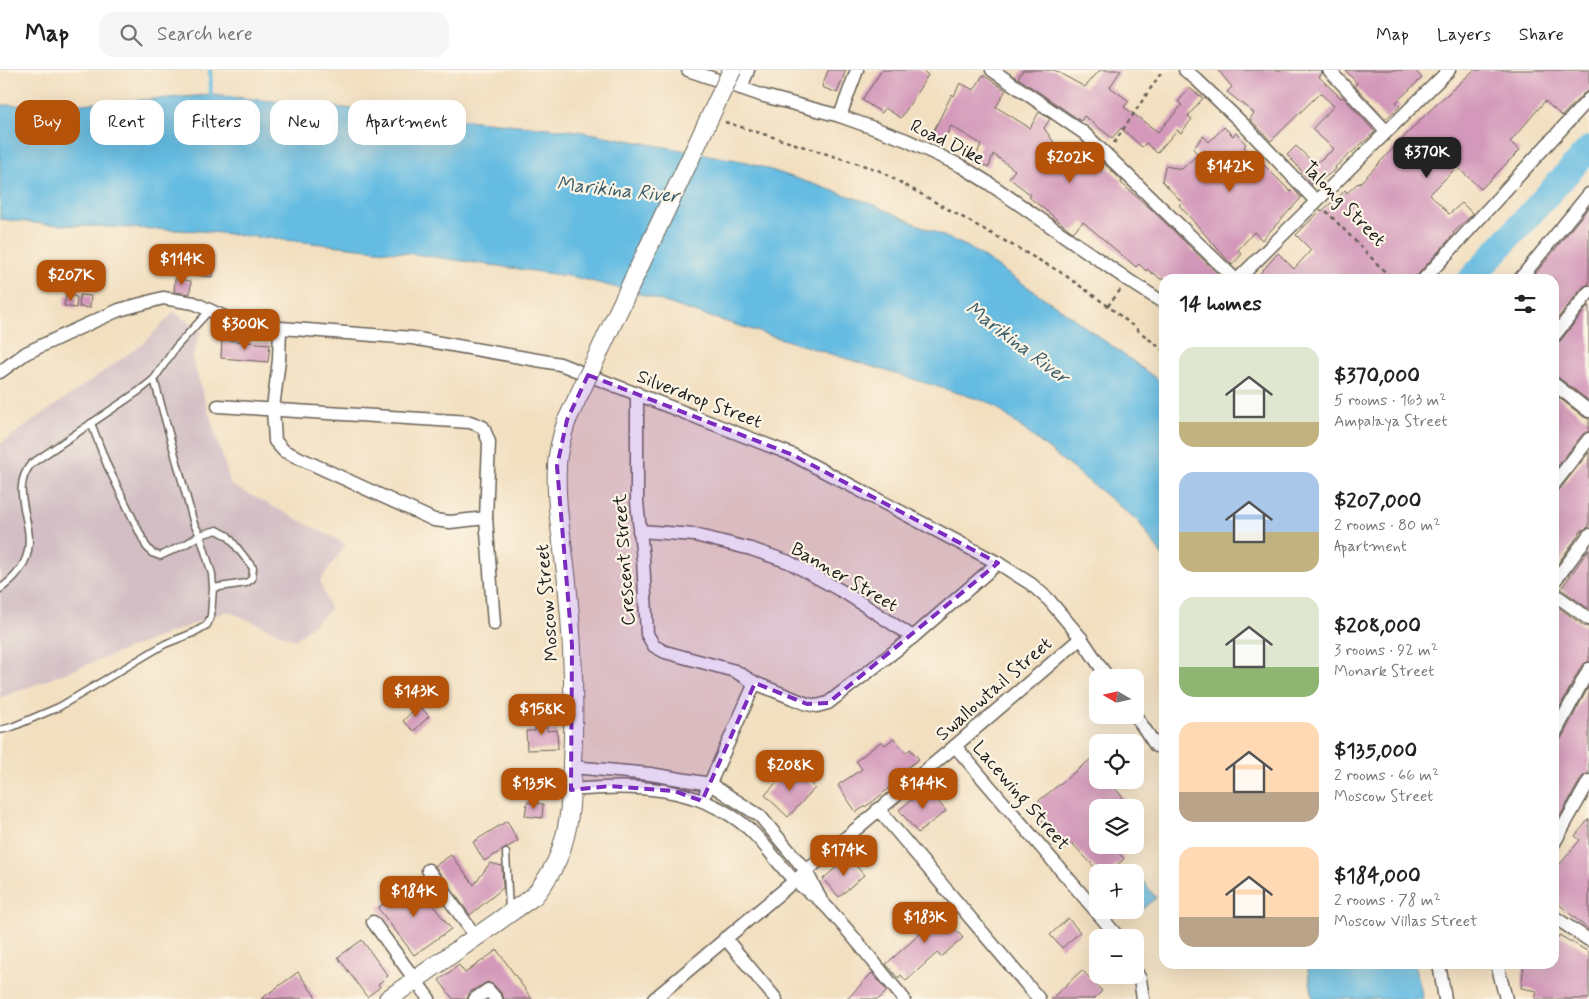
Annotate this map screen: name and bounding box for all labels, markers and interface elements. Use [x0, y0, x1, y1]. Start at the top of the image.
search box [99, 12, 449, 57]
text: Map [25, 19, 69, 50]
icon: search [117, 21, 145, 49]
text: Search here [157, 22, 253, 47]
text: Map [1376, 23, 1409, 47]
text: Layers [1437, 23, 1491, 47]
text: Share [1519, 23, 1564, 47]
chip: Buy [15, 100, 80, 145]
chip: Rent [90, 100, 164, 145]
chip: Filters [174, 100, 260, 145]
chip: New [270, 100, 338, 145]
chip: Apartment [348, 100, 466, 145]
street label: Road Dike [906, 114, 989, 171]
pin: $370K [1392, 136, 1462, 179]
pin: $202K [1035, 142, 1105, 184]
text: $370K [1404, 142, 1450, 163]
text: $202K [1046, 147, 1094, 168]
pin: $142K [1195, 150, 1265, 193]
text: $142K [1206, 156, 1254, 177]
street label: Talong Street [1296, 156, 1391, 253]
water label: Marikina River [555, 171, 683, 211]
pin: $114K [147, 244, 217, 286]
text: $114K [160, 249, 204, 270]
pin: $207K [36, 260, 106, 302]
text: $207K [48, 265, 94, 286]
text: 14 homes [1179, 290, 1262, 318]
icon: filters [1511, 290, 1539, 318]
water label: Marikina River [960, 295, 1076, 393]
pin: $300K [210, 308, 280, 351]
text: $300K [222, 314, 268, 335]
text: $370,000 [1334, 362, 1420, 390]
street label: Silverdrop Street [633, 364, 766, 435]
icon: home [1219, 367, 1279, 427]
text: 5 rooms · 163 m² [1334, 390, 1446, 411]
text: Ampalaya Street [1334, 411, 1447, 432]
text: $207,000 [1334, 487, 1421, 515]
icon: home [1219, 492, 1279, 552]
street label: Crescent Street [607, 493, 642, 627]
text: 2 rooms · 80 m² [1334, 515, 1440, 536]
text: Apartment [1334, 536, 1407, 557]
street label: Banner Street [786, 537, 902, 618]
street label: Moscow Street [530, 543, 565, 663]
text: $208,000 [1334, 612, 1421, 640]
icon: home [1219, 617, 1279, 677]
street label: Swallowtail Street [930, 632, 1058, 747]
text: 3 rooms · 92 m² [1334, 640, 1438, 661]
text: Monark Street [1334, 661, 1434, 682]
north arrow [1089, 669, 1144, 724]
map controls [1089, 669, 1144, 984]
pin: $143K [381, 676, 451, 718]
text: $143K [394, 681, 438, 702]
pin: $158K [507, 694, 577, 736]
text: $158K [519, 699, 565, 720]
button: locate [1089, 734, 1144, 789]
street label: Lacewing Street [964, 736, 1075, 858]
text: $135,000 [1334, 737, 1417, 765]
icon: home [1219, 742, 1279, 802]
pin: $208K [755, 750, 825, 792]
text: $208K [767, 755, 813, 776]
text: 2 rooms · 66 m² [1334, 765, 1439, 786]
pin: $135K [499, 768, 569, 810]
pin: $144K [888, 768, 958, 810]
text: $135K [512, 773, 556, 794]
text: $144K [900, 773, 947, 794]
text: Moscow Street [1334, 786, 1433, 807]
button: layers [1089, 799, 1144, 854]
pin: $174K [809, 834, 879, 877]
text: $174K [821, 840, 867, 861]
text: $184,000 [1334, 862, 1421, 890]
button: + [1089, 864, 1144, 919]
icon: home [1219, 867, 1279, 927]
pin: $184K [379, 876, 449, 918]
text: $184K [391, 881, 437, 902]
text: 2 rooms · 78 m² [1334, 890, 1441, 911]
pin: $183K [890, 902, 960, 944]
text: $183K [903, 907, 947, 928]
text: Moscow Villas Street [1334, 911, 1478, 932]
button: − [1089, 929, 1144, 984]

